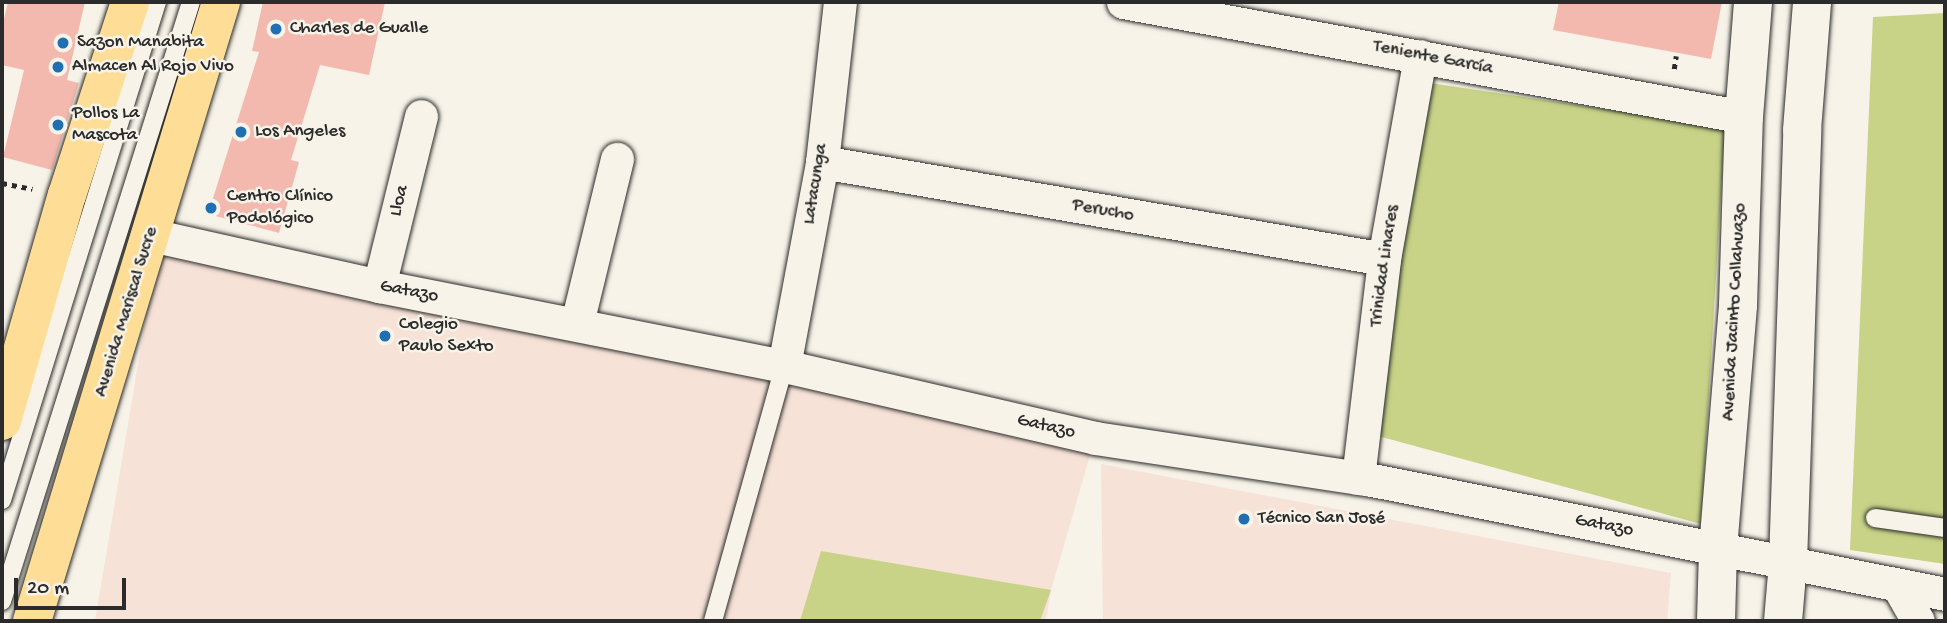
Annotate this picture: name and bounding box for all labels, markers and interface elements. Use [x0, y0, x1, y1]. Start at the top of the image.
place label: Charles de Gualle [290, 18, 428, 40]
marker: Charles de Gualle [268, 21, 284, 37]
place label: Sazon Manabita [77, 32, 204, 54]
marker: Sazon Manabita [55, 35, 71, 51]
street label: Teniente García [1371, 35, 1495, 81]
place label: Almacen Al Rojo Vivo [72, 56, 234, 78]
marker: Almacen Al Rojo Vivo [50, 59, 66, 75]
place label: Pollos La Mascota [72, 103, 140, 147]
marker: Pollos La Mascota [50, 117, 66, 133]
place label: Los Angeles [255, 121, 345, 143]
marker: Los Angeles [233, 124, 249, 140]
street label: Latacunga [798, 142, 834, 226]
street label: Lloa [385, 183, 415, 219]
place label: Centro Clínico Podológico [227, 186, 333, 230]
street label: Perucho [1070, 194, 1136, 228]
marker: Centro Clínico Podológico [201, 198, 221, 218]
street label: Avenida Jacinto Collahuazo [1718, 203, 1752, 421]
street label: Trinidad Linares [1365, 204, 1405, 328]
street label: Avenida Mariscal Sucre [90, 224, 164, 400]
street label: Gatazo [378, 275, 440, 309]
place label: Colegio Paulo Sexto [399, 314, 494, 358]
marker: Colegio Paulo Sexto [377, 328, 393, 344]
street label: Gatazo [1015, 409, 1077, 445]
place label: Técnico San José [1258, 508, 1385, 530]
street label: Gatazo [1573, 509, 1635, 543]
marker: Técnico San José [1236, 511, 1252, 527]
scale bar [18, 564, 130, 608]
text: 20 m [27, 577, 69, 602]

